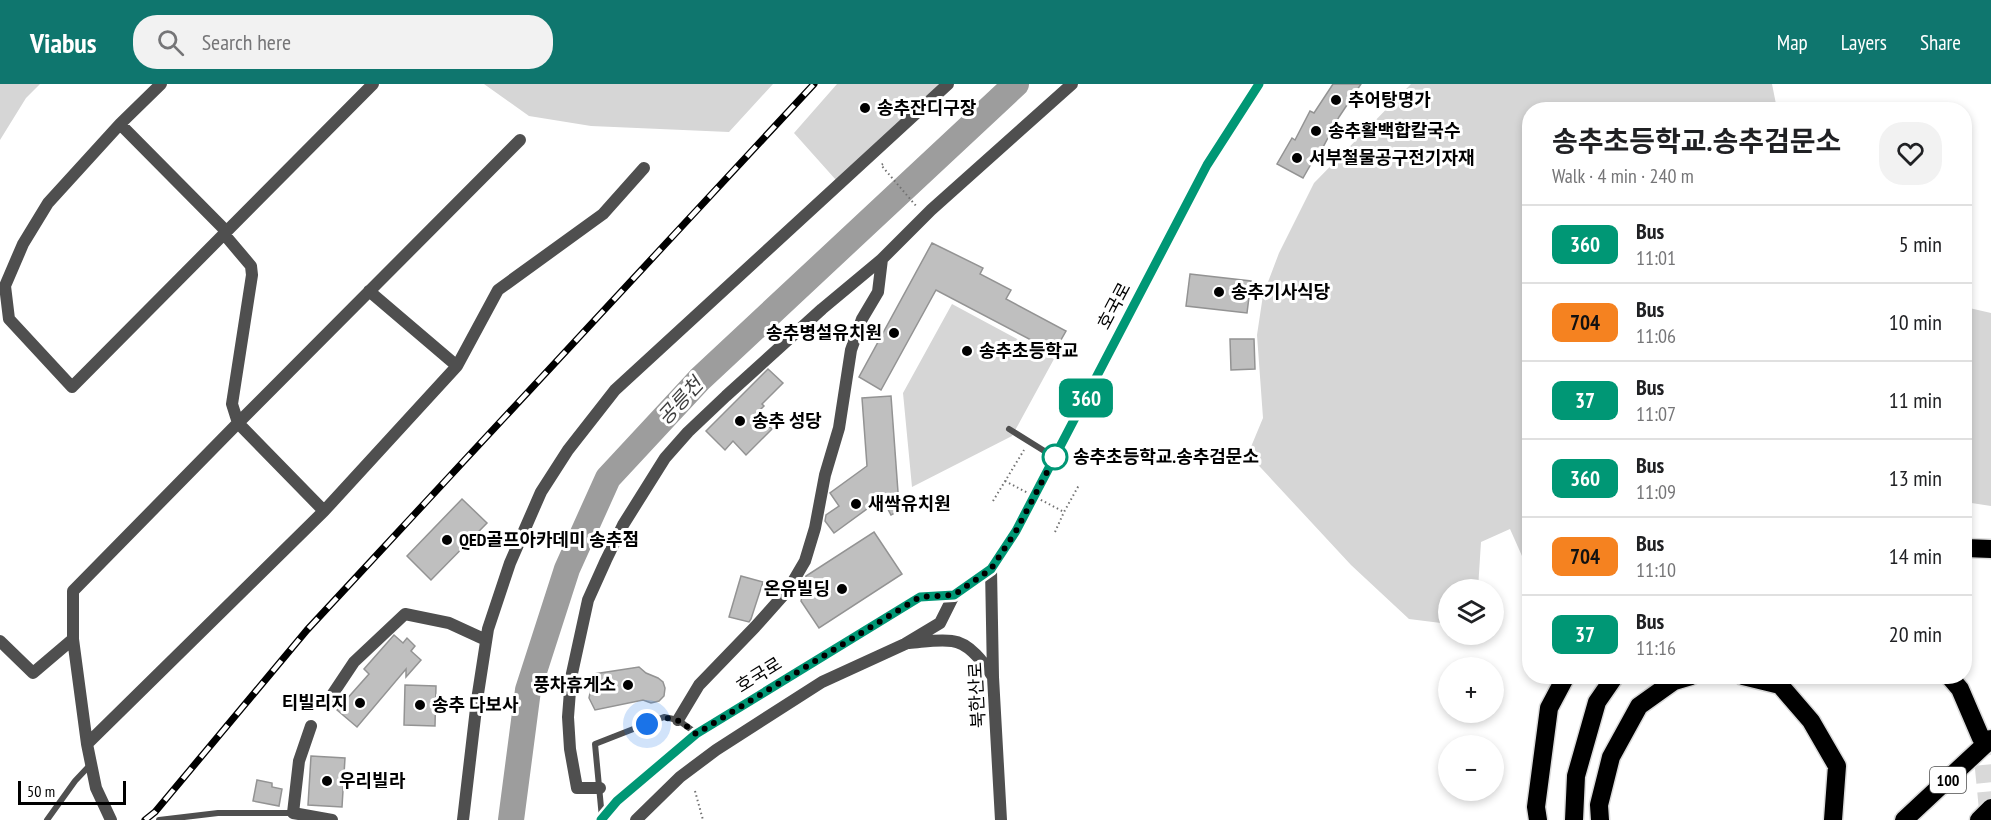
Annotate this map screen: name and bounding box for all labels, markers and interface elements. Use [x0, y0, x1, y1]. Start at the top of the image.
search box [133, 15, 553, 69]
text: Viabus [30, 24, 97, 61]
icon: search [154, 26, 187, 59]
text: Search here [202, 28, 291, 56]
text: Map [1777, 29, 1808, 56]
text: Layers [1841, 29, 1887, 56]
text: Share [1920, 29, 1961, 56]
place label: 추어탕명가 [1348, 88, 1431, 111]
marker: 추어탕명가 [1329, 93, 1343, 107]
place label: 송추잔디구장 [877, 96, 977, 119]
marker: 송추잔디구장 [858, 101, 872, 115]
place label: 송추활백합칼국수 [1328, 119, 1460, 142]
text: 송추초등학교.송추검문소 [1552, 122, 1841, 159]
button: heart [1879, 122, 1942, 185]
marker: 송추활백합칼국수 [1309, 124, 1323, 138]
place label: 서부철물공구전기자재 [1309, 146, 1475, 169]
marker: 서부철물공구전기자재 [1290, 151, 1304, 165]
text: Walk · 4 min · 240 m [1552, 163, 1694, 189]
text: Bus [1636, 217, 1664, 245]
text: 5 min [1899, 230, 1942, 258]
text: 360 [1570, 231, 1600, 258]
text: 11:01 [1636, 245, 1676, 271]
street label: 호국로 [1092, 278, 1135, 333]
place label: 송추기사식당 [1231, 280, 1330, 303]
marker: 송추기사식당 [1212, 285, 1226, 299]
text: Bus [1636, 295, 1664, 323]
text: 10 min [1889, 308, 1942, 336]
text: 704 [1570, 309, 1600, 336]
place label: 송추병설유치원 [766, 321, 882, 344]
text: 11:06 [1636, 323, 1676, 349]
marker: 송추병설유치원 [887, 326, 901, 340]
place label: 송추초등학교 [979, 339, 1078, 362]
marker: 송추초등학교 [960, 344, 974, 358]
water label: 공릉천 [652, 370, 710, 430]
text: Bus [1636, 373, 1664, 401]
line badge: 360 [1052, 378, 1120, 418]
text: 360 [1071, 385, 1101, 412]
text: 11 min [1889, 386, 1942, 414]
text: 37 [1575, 387, 1595, 414]
text: 11:07 [1636, 401, 1676, 427]
place label: 송추 성당 [752, 409, 822, 432]
marker: 송추 성당 [733, 414, 747, 428]
marker: 송추초등학교.송추검문소 [1042, 444, 1068, 470]
place label: 송추초등학교.송추검문소 [1073, 445, 1259, 468]
text: Bus [1636, 451, 1664, 479]
text: 13 min [1889, 464, 1942, 492]
text: 360 [1570, 465, 1600, 492]
text: 11:09 [1636, 479, 1676, 505]
place label: 새싹유치원 [868, 492, 951, 515]
marker: 새싹유치원 [849, 497, 863, 511]
place label: QED골프아카데미 송추점 [459, 528, 639, 551]
text: Bus [1636, 529, 1664, 557]
marker: QED골프아카데미 송추점 [440, 533, 454, 547]
text: 14 min [1889, 542, 1942, 570]
text: 704 [1570, 543, 1600, 570]
text: 11:10 [1636, 557, 1676, 583]
place label: 온유빌딩 [764, 577, 830, 600]
map controls [1438, 579, 1504, 801]
button: layers [1438, 579, 1504, 645]
marker: 온유빌딩 [835, 582, 849, 596]
text: Bus [1636, 607, 1664, 635]
text: 20 min [1889, 620, 1942, 648]
text: 37 [1575, 621, 1595, 648]
text: 11:16 [1636, 635, 1676, 661]
street label: 호국로 [732, 652, 786, 697]
button: + [1438, 657, 1504, 723]
street label: 북한산로 [963, 661, 990, 729]
place label: 풍차휴게소 [533, 673, 616, 696]
marker: 풍차휴게소 [621, 678, 635, 692]
place label: 티빌리지 [282, 691, 348, 714]
place label: 송추 다보사 [432, 693, 519, 716]
marker: 티빌리지 [353, 696, 367, 710]
marker: 송추 다보사 [413, 698, 427, 712]
your location [632, 709, 662, 739]
button: − [1438, 735, 1504, 801]
road number: 100 [1930, 767, 1966, 793]
place label: 우리빌라 [339, 769, 406, 792]
marker: 우리빌라 [320, 774, 334, 788]
scale bar [18, 778, 126, 806]
text: 50 m [27, 781, 55, 801]

